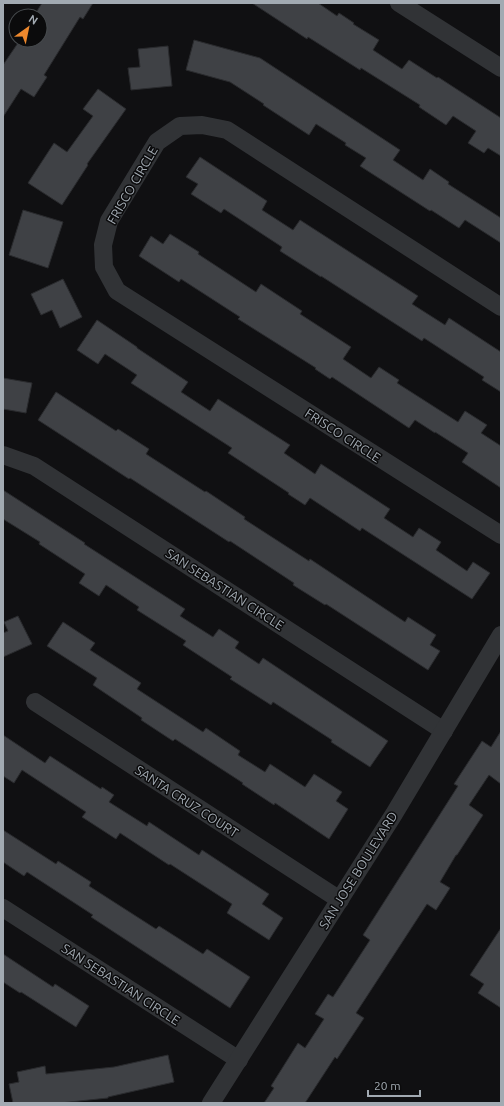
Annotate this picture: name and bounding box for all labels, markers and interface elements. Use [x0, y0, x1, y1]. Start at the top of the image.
north arrow [8, 8, 48, 48]
text: N [27, 12, 40, 27]
street label: FRISCO CIRCLE [104, 144, 160, 226]
street label: FRISCO CIRCLE [303, 405, 383, 465]
street label: SAN SEBASTIAN CIRCLE [163, 546, 287, 632]
street label: SANTA CRUZ COURT [133, 762, 241, 840]
street label: SAN JOSE BOULEVARD [316, 809, 400, 931]
street label: SAN SEBASTIAN CIRCLE [59, 941, 183, 1027]
scale bar [368, 1072, 420, 1098]
text: 20 m [374, 1079, 401, 1092]

